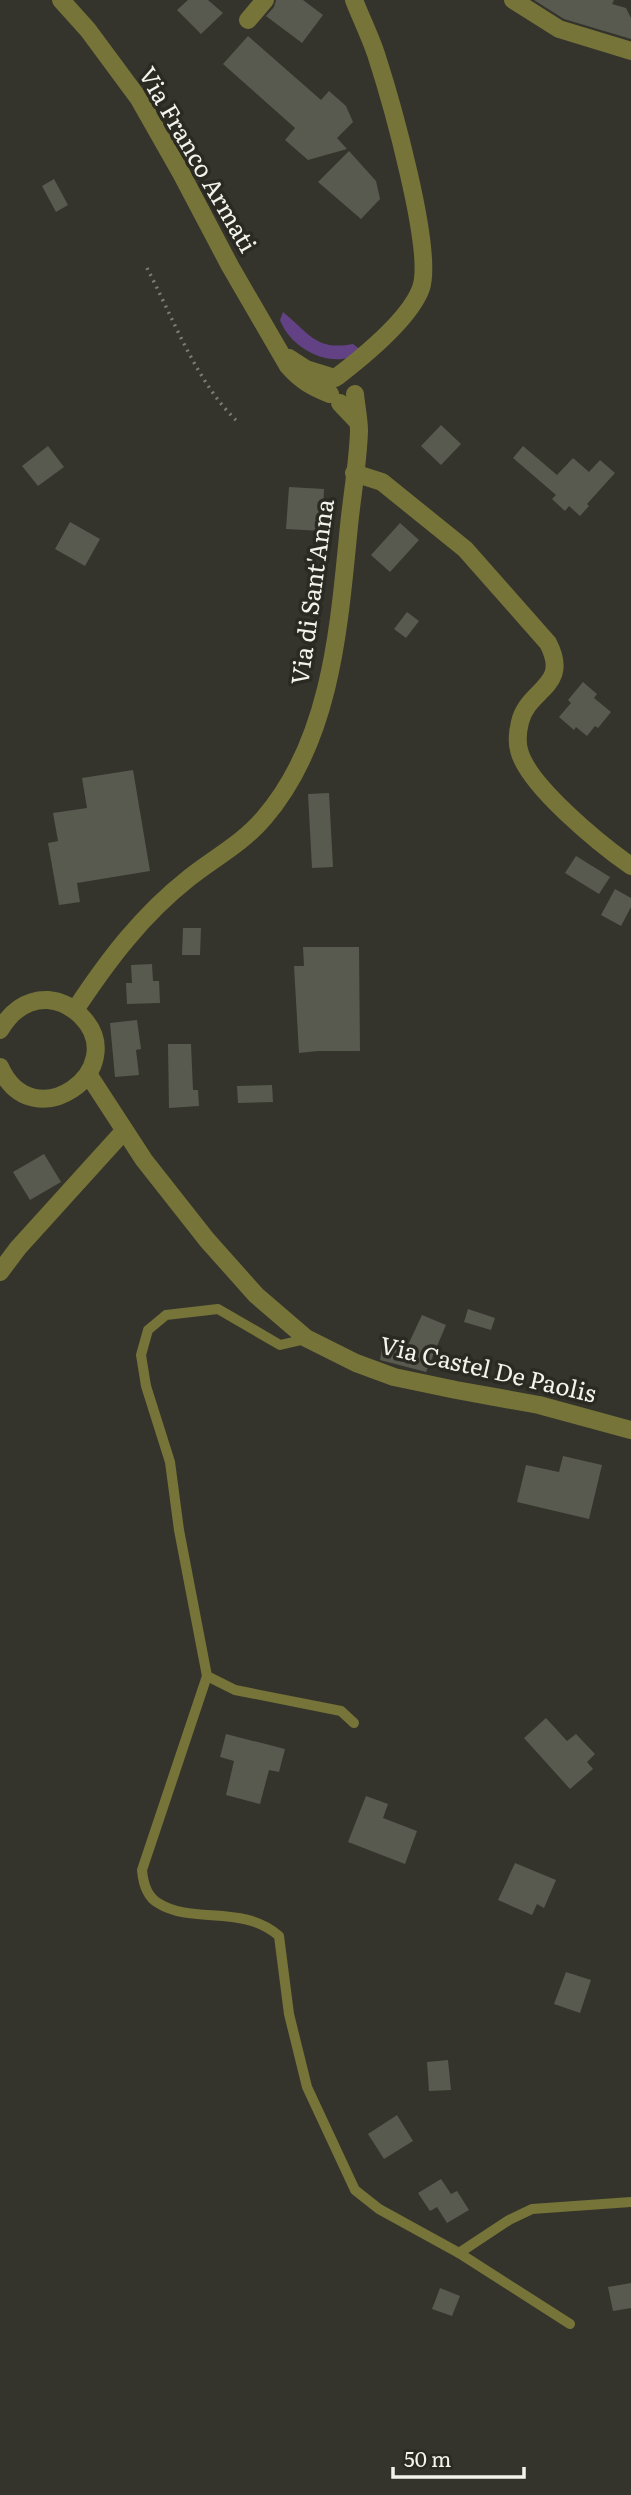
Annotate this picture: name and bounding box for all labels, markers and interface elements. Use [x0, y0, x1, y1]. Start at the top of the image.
street label: Via Franco Armati [132, 59, 267, 258]
street label: Via di Sant'Anna [280, 496, 341, 687]
street label: Via Castel De Paolis [377, 1326, 600, 1409]
scale bar [393, 2436, 524, 2480]
text: 50 m [404, 2442, 451, 2473]

